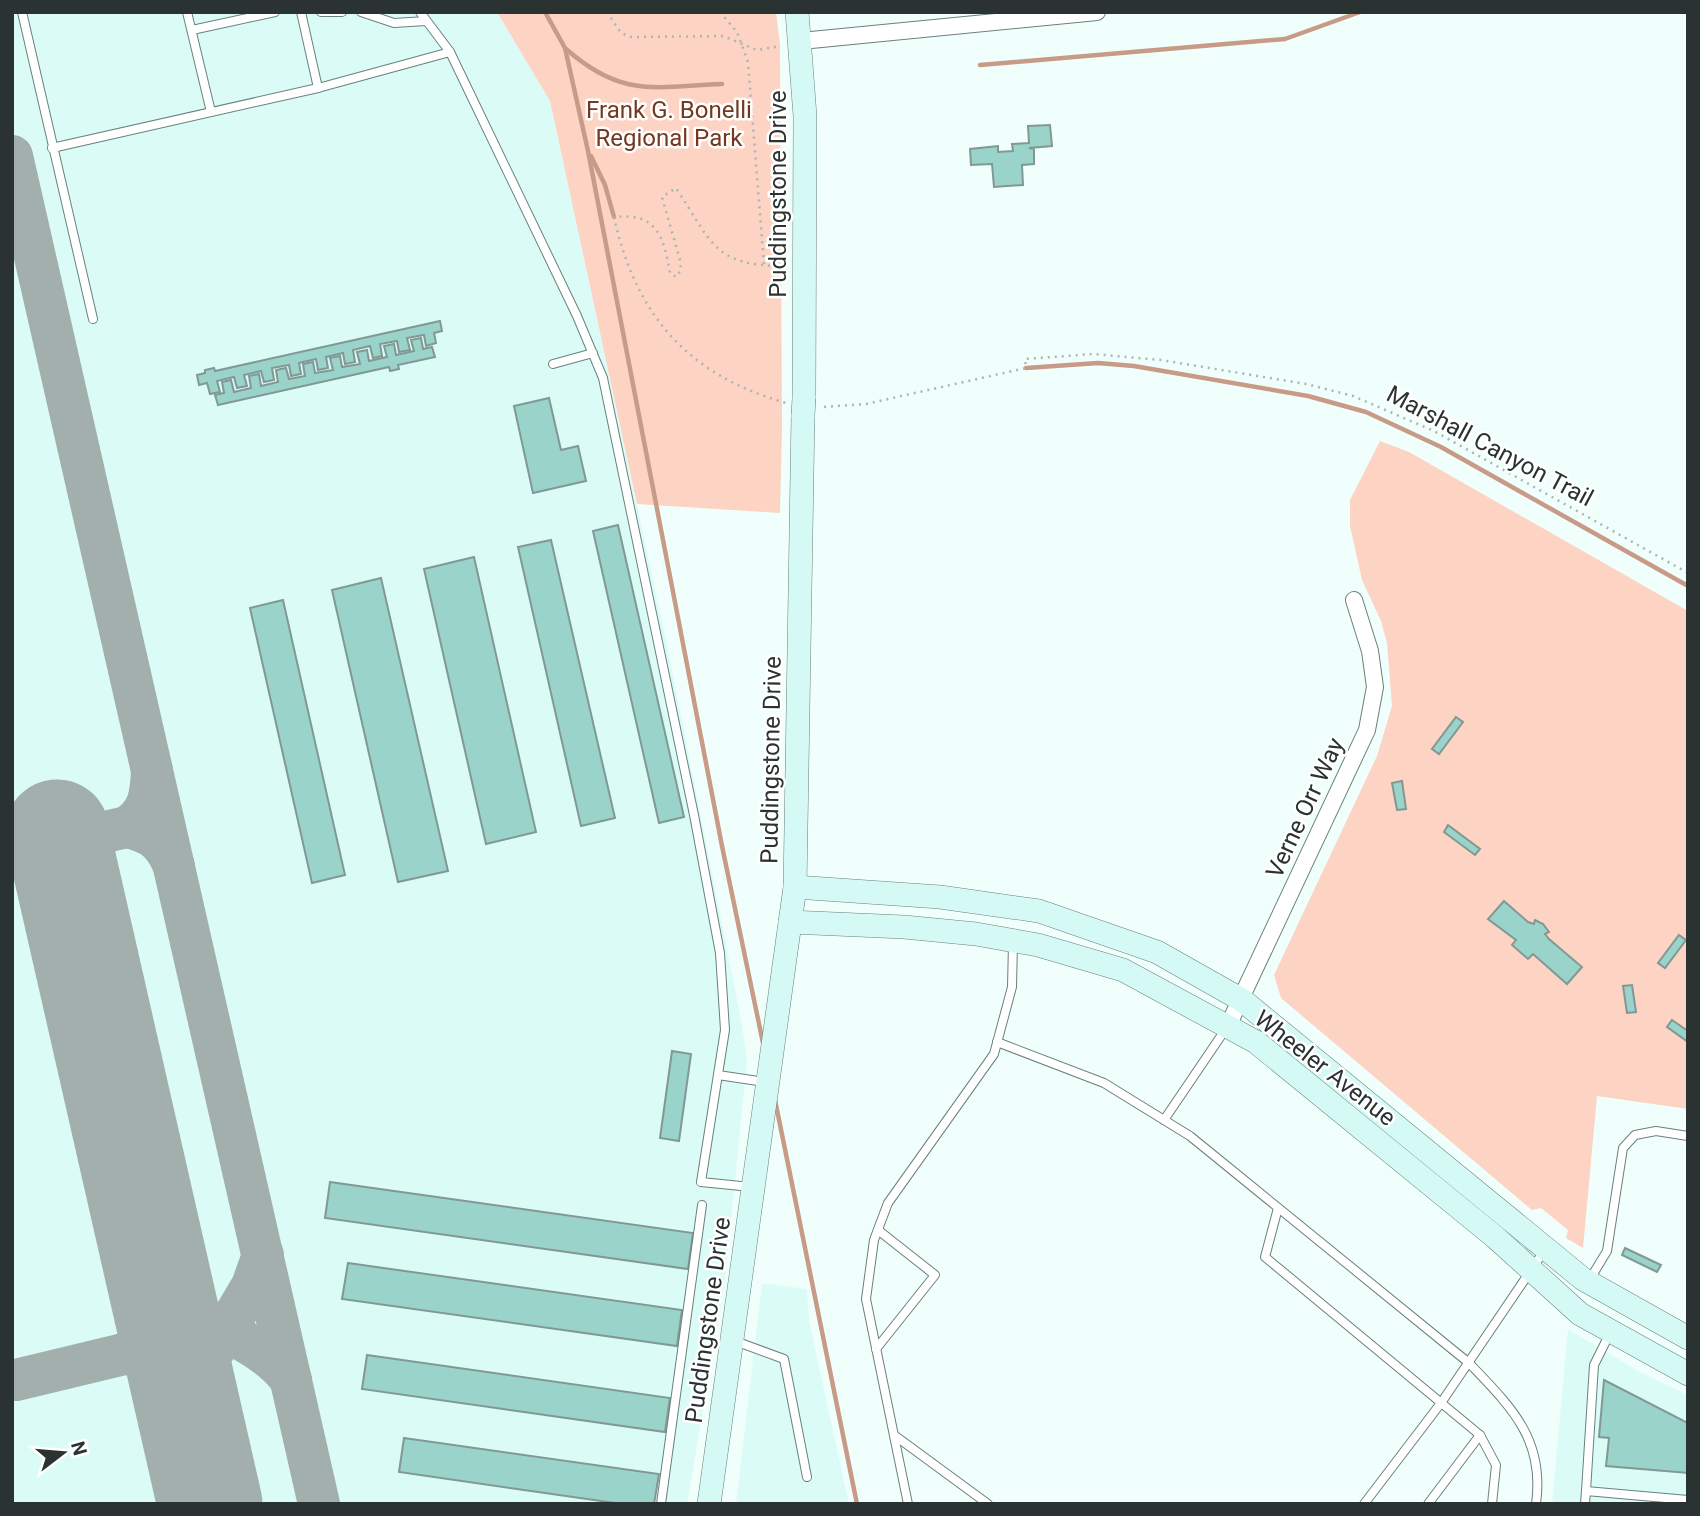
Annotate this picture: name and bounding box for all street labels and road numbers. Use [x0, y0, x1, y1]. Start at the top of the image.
street label: Puddingstone Drive [764, 90, 792, 298]
street label: Marshall Canyon Trail [1382, 380, 1598, 512]
street label: Puddingstone Drive [755, 656, 787, 864]
street label: Verne Orr Way [1260, 733, 1350, 883]
street label: Wheeler Avenue [1249, 1004, 1401, 1132]
street label: Puddingstone Drive [680, 1215, 736, 1425]

